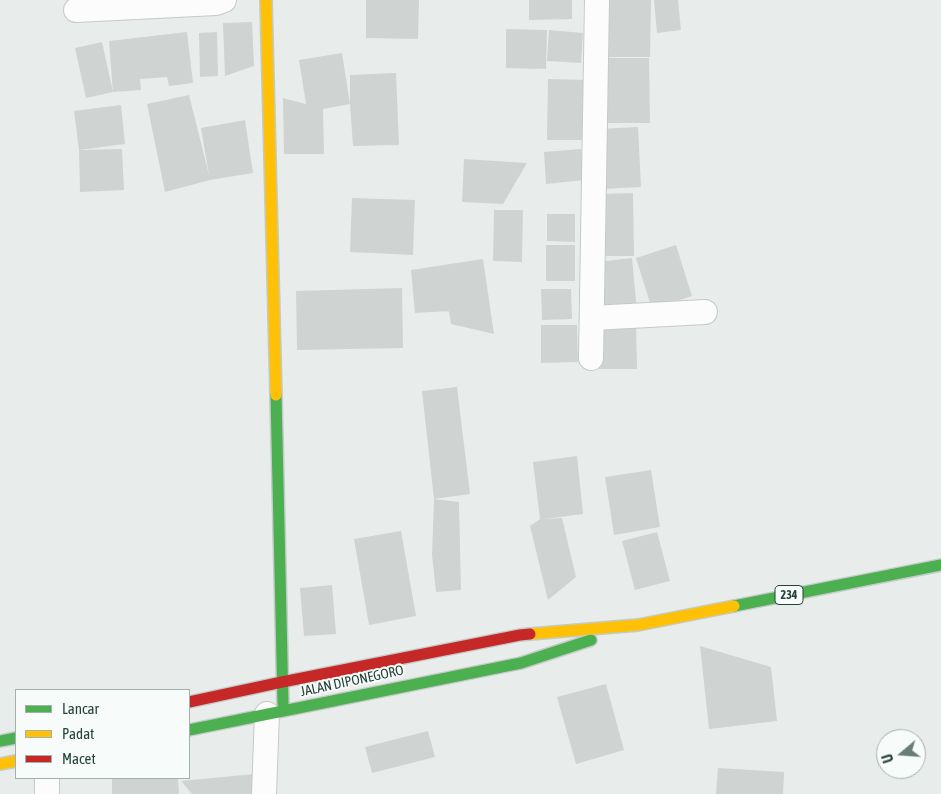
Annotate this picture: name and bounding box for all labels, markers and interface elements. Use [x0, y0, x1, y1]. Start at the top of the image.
road number: 234 [775, 586, 803, 604]
street label: JALAN DIPONEGORO [299, 662, 405, 700]
legend [15, 689, 190, 779]
text: Lancar [62, 700, 99, 717]
text: Padat [62, 725, 94, 742]
north arrow [876, 729, 926, 779]
text: Macet [62, 750, 96, 767]
text: U [879, 752, 897, 765]

